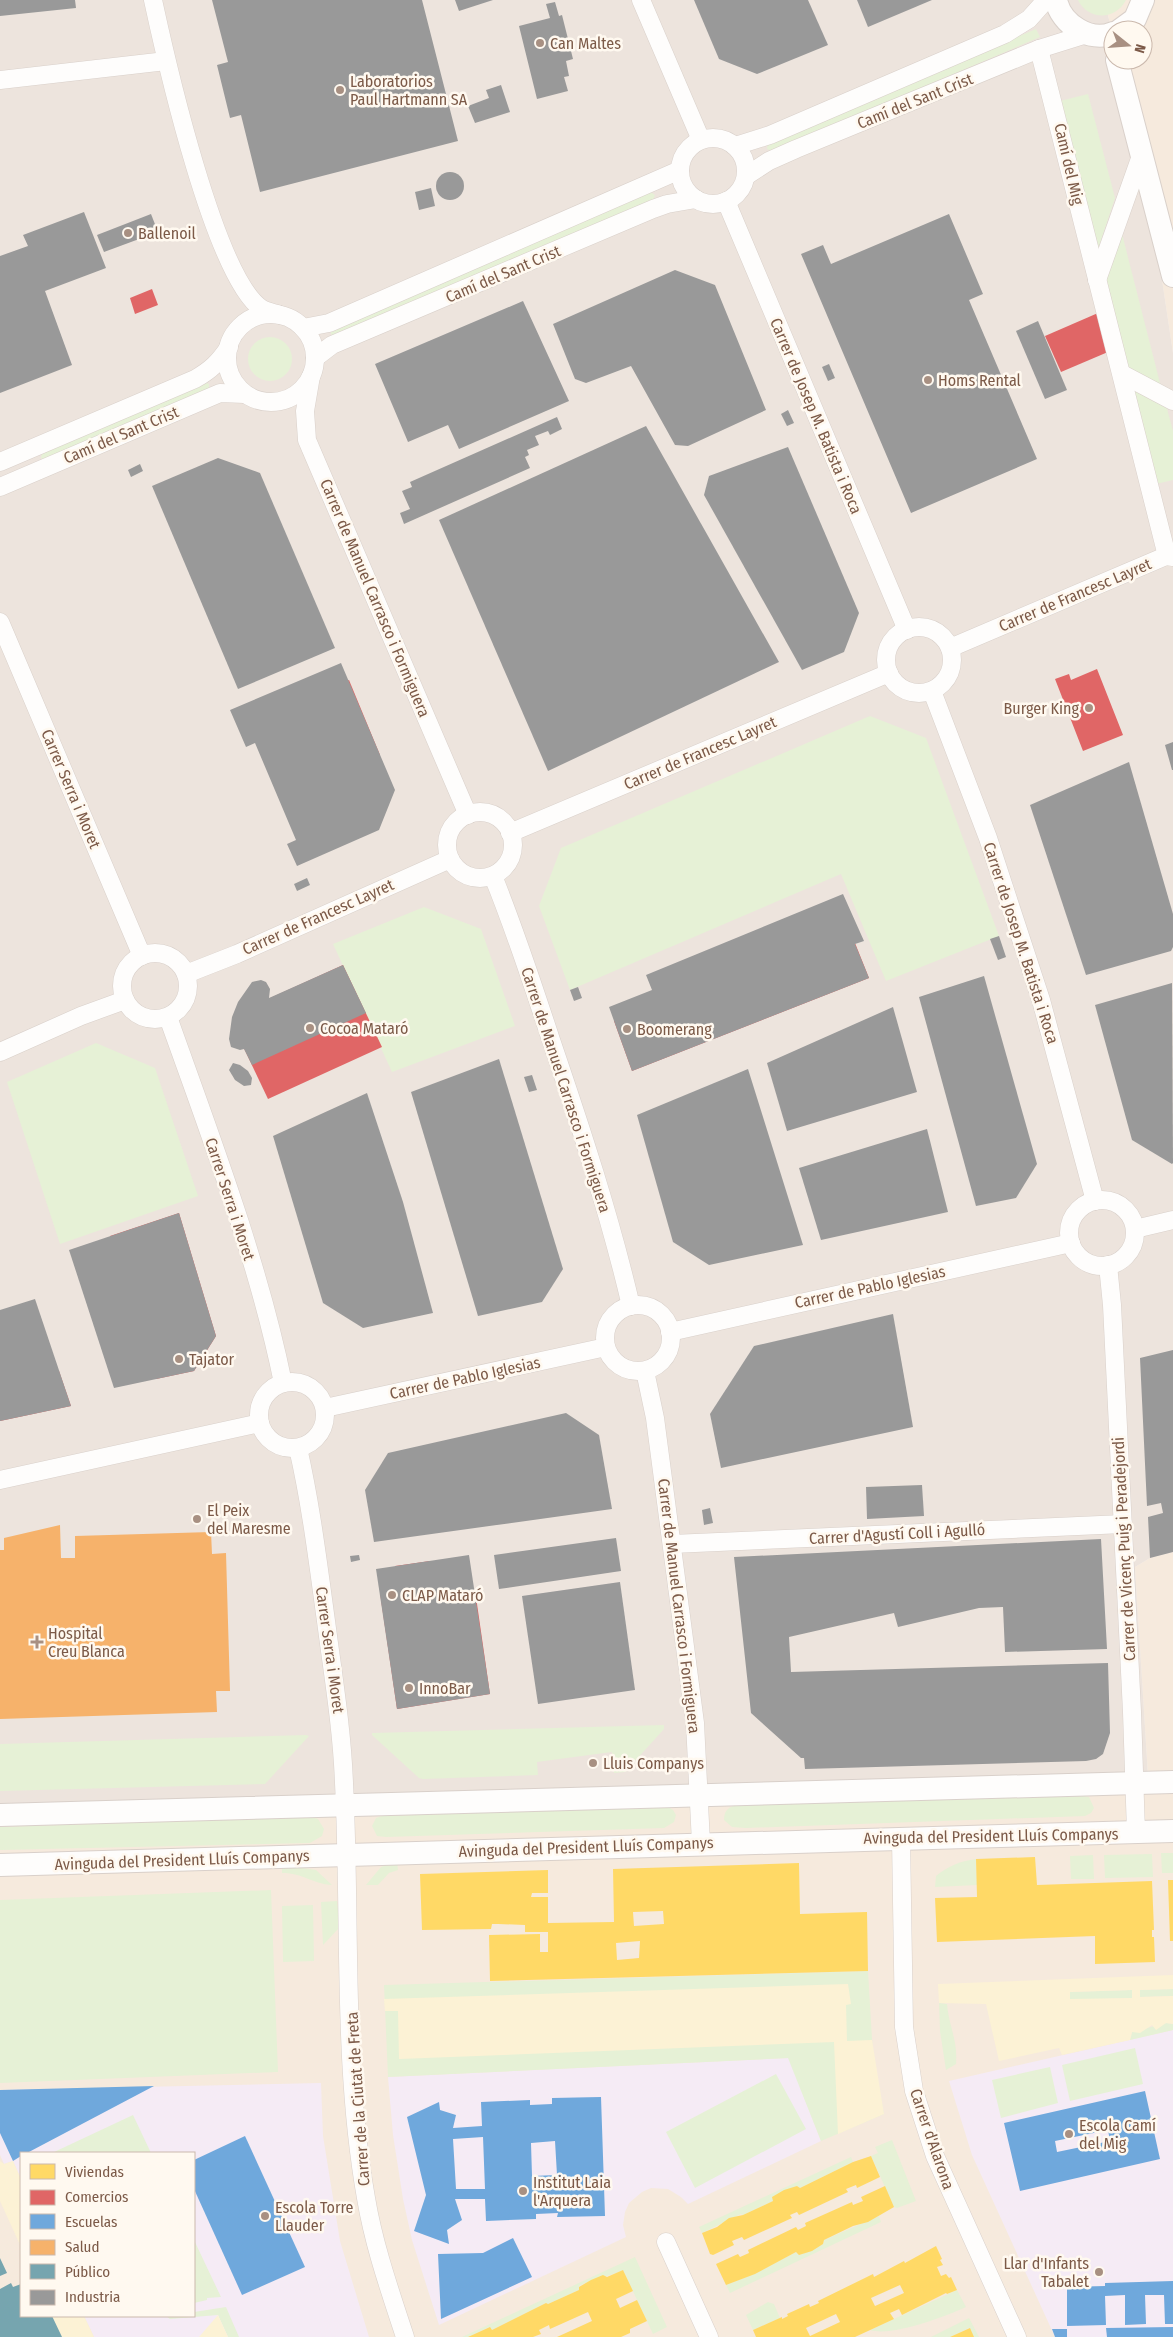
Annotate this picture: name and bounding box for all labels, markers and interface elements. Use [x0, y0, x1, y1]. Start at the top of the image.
north arrow [1103, 20, 1153, 70]
place label: Can Maltes [550, 34, 621, 53]
marker: Can Maltes [534, 37, 546, 49]
text: N [1131, 42, 1149, 55]
street label: Camí del Sant Crist [854, 69, 976, 133]
place label: Laboratorios Paul Hartmann SA [350, 72, 468, 109]
marker: Laboratorios Paul Hartmann SA [334, 84, 346, 96]
street label: Camí del Mig [1050, 121, 1088, 207]
place label: Ballenoil [138, 224, 196, 243]
marker: Ballenoil [122, 227, 134, 239]
street label: Camí del Sant Crist [443, 241, 564, 307]
street label: Carrer de Josep M. Batista i Roca [766, 315, 866, 517]
place label: Homs Rental [938, 371, 1021, 390]
marker: Homs Rental [922, 374, 934, 386]
street label: Camí del Sant Crist [61, 402, 182, 468]
street label: Carrer de Manuel Carrasco i Formiguera [316, 476, 434, 720]
street label: Carrer de Francesc Layret [996, 554, 1155, 636]
place label: Burger King [1004, 699, 1079, 718]
marker: Burger King [1083, 702, 1095, 714]
street label: Carrer de Francesc Layret [621, 712, 780, 794]
street label: Carrer Serra i Moret [37, 726, 105, 852]
street label: Carrer de Josep M. Batista i Roca [979, 840, 1063, 1046]
street label: Carrer de Francesc Layret [239, 875, 397, 959]
street label: Carrer de Manuel Carrasco i Formiguera [517, 965, 615, 1215]
place label: Cocoa Mataró [320, 1019, 408, 1038]
place label: Boomerang [637, 1020, 712, 1039]
marker: Cocoa Mataró [304, 1022, 316, 1034]
marker: Boomerang [621, 1023, 633, 1035]
street label: Carrer Serra i Moret [201, 1135, 259, 1263]
street label: Carrer de Pablo Iglesias [793, 1262, 947, 1312]
place label: Tajator [189, 1350, 235, 1369]
marker: Tajator [173, 1353, 185, 1365]
street label: Carrer de Pablo Iglesias [388, 1353, 542, 1403]
street label: Carrer de Vicenç Puig i Peradejordi [1109, 1436, 1139, 1662]
street label: Carrer de Manuel Carrasco i Formiguera [654, 1477, 704, 1735]
place label: El Peix del Maresme [207, 1501, 291, 1538]
marker: El Peix del Maresme [191, 1513, 203, 1525]
street label: Carrer d'Agustí Coll i Agulló [808, 1520, 986, 1548]
street label: Carrer Serra i Moret [312, 1585, 348, 1715]
place label: CLAP Mataró [402, 1586, 484, 1605]
marker: CLAP Mataró [386, 1589, 398, 1601]
place label: Hospital Creu Blanca [48, 1624, 125, 1661]
marker: Hospital Creu Blanca [30, 1635, 44, 1649]
place label: InnoBar [419, 1679, 471, 1698]
marker: InnoBar [403, 1682, 415, 1694]
place label: Lluis Companys [603, 1754, 704, 1773]
marker: Lluis Companys [587, 1757, 599, 1769]
street label: Avinguda del President Lluís Companys [863, 1824, 1119, 1848]
street label: Avinguda del President Lluís Companys [458, 1833, 714, 1861]
street label: Avinguda del President Lluís Companys [54, 1846, 310, 1874]
street label: Carrer de la Ciutat de Freta [342, 2011, 374, 2187]
street label: Carrer d'Alarona [906, 2086, 958, 2192]
place label: Escola Camí del Mig [1079, 2116, 1156, 2153]
marker: Escola Camí del Mig [1063, 2128, 1075, 2140]
legend [20, 2152, 195, 2317]
text: Viviendas [65, 2163, 124, 2181]
place label: Institut Laia l'Arquera [533, 2173, 611, 2210]
marker: Institut Laia l'Arquera [517, 2185, 529, 2197]
text: Comercios [65, 2188, 128, 2206]
place label: Escola Torre Llauder [275, 2198, 354, 2235]
marker: Escola Torre Llauder [259, 2210, 271, 2222]
text: Escuelas [65, 2213, 117, 2231]
text: Salud [65, 2238, 100, 2256]
place label: Llar d'Infants Tabalet [1003, 2254, 1090, 2291]
text: Público [65, 2263, 110, 2281]
marker: Llar d'Infants Tabalet [1093, 2266, 1105, 2278]
text: Industria [65, 2288, 120, 2306]

